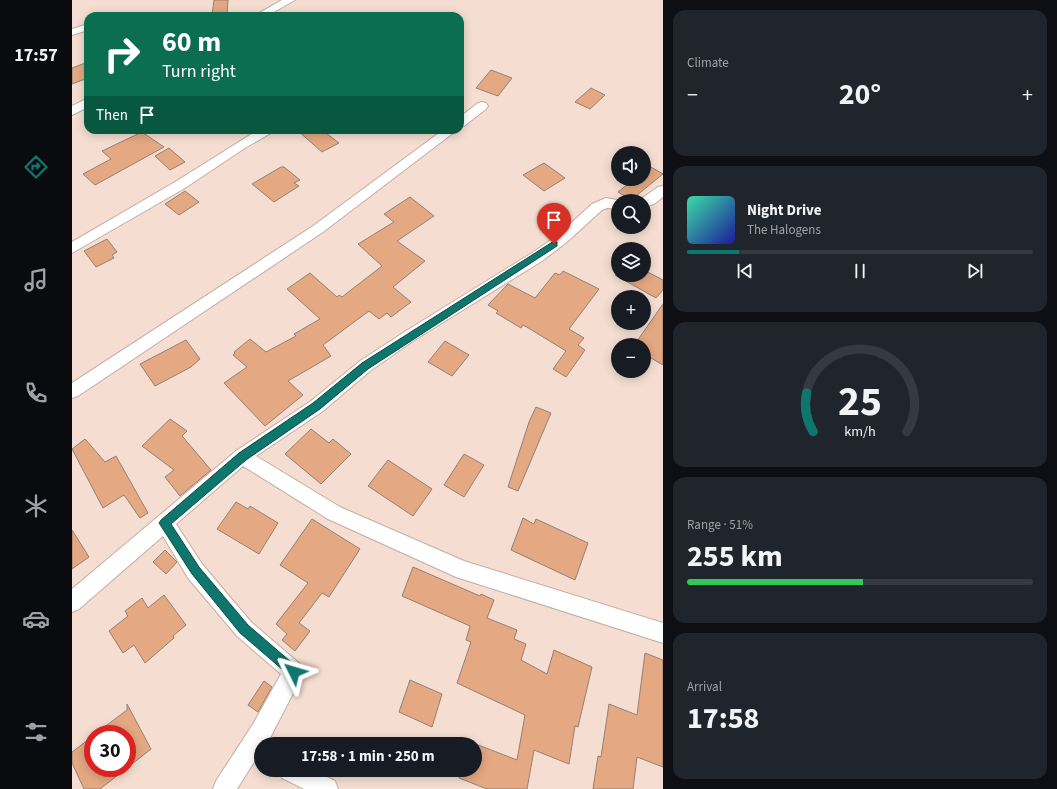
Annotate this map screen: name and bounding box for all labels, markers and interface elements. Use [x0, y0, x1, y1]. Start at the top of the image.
text: 60 m [162, 22, 221, 62]
icon: right [96, 28, 148, 80]
text: 17:57 [14, 43, 58, 68]
text: Climate [687, 54, 729, 72]
text: Turn right [162, 59, 236, 84]
text: 20° [839, 73, 881, 116]
text: − [687, 79, 698, 111]
text: + [1022, 79, 1033, 111]
icon: arrive [136, 104, 158, 126]
text: Then [96, 105, 128, 126]
map controls [611, 146, 651, 378]
button: sound [611, 146, 651, 186]
icon: directions [22, 153, 50, 181]
button: search [611, 194, 651, 234]
text: Night Drive [747, 200, 822, 221]
pin [537, 203, 571, 244]
icon: arrive [543, 209, 565, 231]
text: The Halogens [747, 221, 821, 239]
button: layers [611, 242, 651, 282]
icon: previous [734, 260, 756, 282]
icon: pause [849, 260, 871, 282]
icon: next [964, 260, 986, 282]
icon: music [22, 266, 50, 294]
button: + [611, 290, 651, 330]
button: − [611, 338, 651, 378]
text: 25 [838, 372, 882, 432]
icon: phone [22, 379, 50, 407]
text: km/h [844, 421, 876, 442]
icon: climate [22, 492, 50, 520]
text: Range · 51% [687, 516, 753, 534]
text: 255 km [687, 535, 783, 578]
icon: car [22, 605, 50, 633]
position arrow [273, 651, 315, 693]
text: Arrival [687, 678, 722, 696]
text: 17:58 [687, 697, 759, 740]
icon: filters [22, 718, 50, 746]
speed limit sign: 30 [84, 725, 136, 777]
text: 17:58 · 1 min · 250 m [301, 746, 435, 767]

